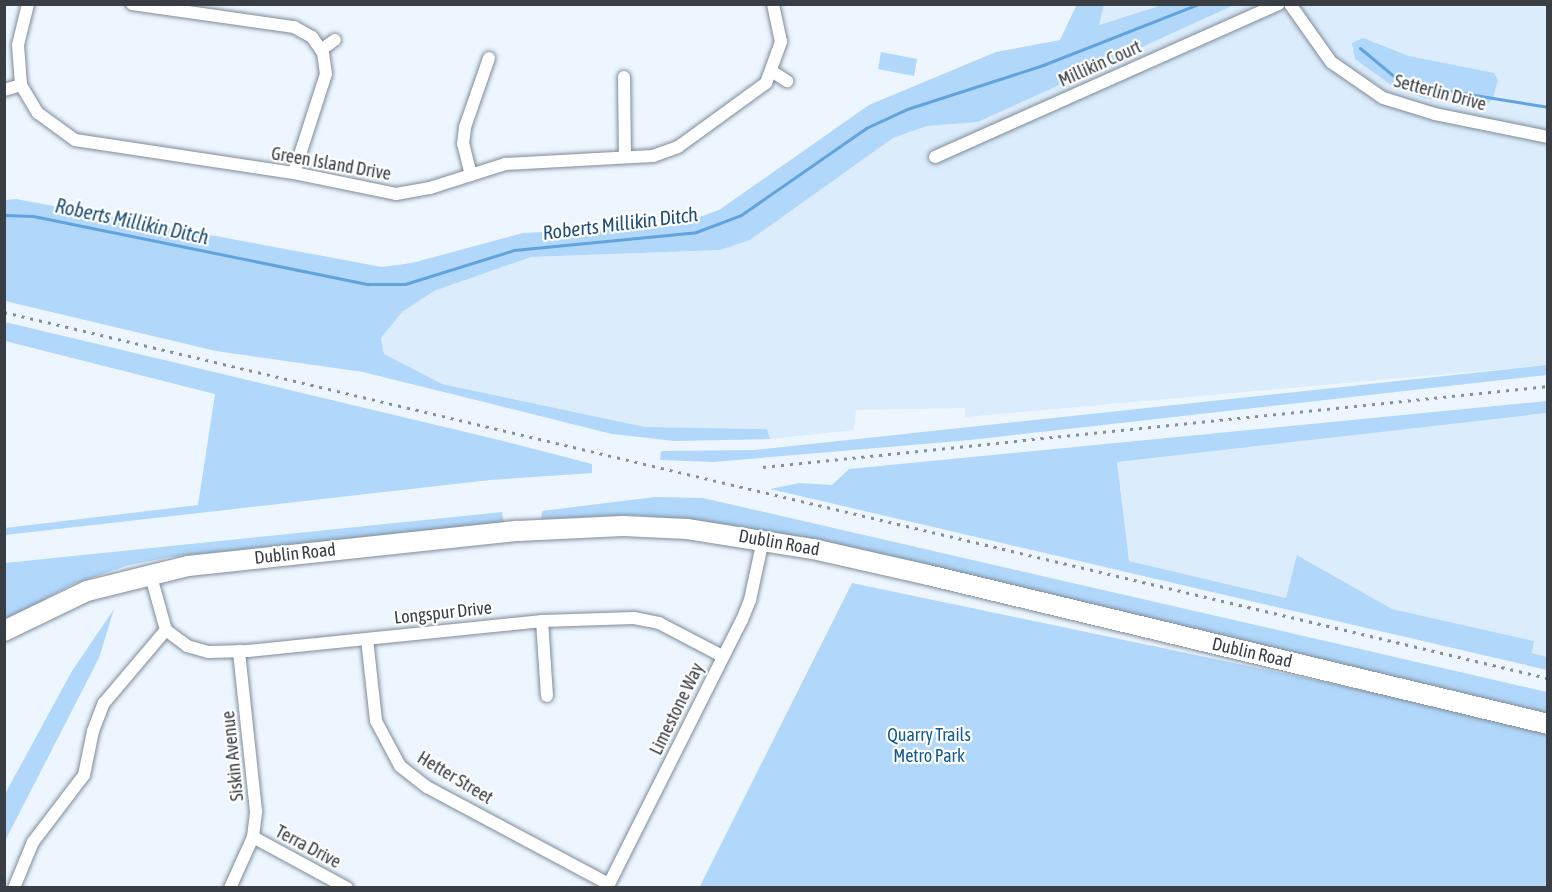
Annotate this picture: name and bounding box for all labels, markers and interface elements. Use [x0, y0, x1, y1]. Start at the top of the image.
street label: Millikin Court [1055, 36, 1145, 92]
street label: Setterlin Drive [1392, 70, 1488, 116]
street label: Green Island Drive [270, 143, 392, 185]
water label: Roberts Millikin Ditch [53, 193, 211, 249]
water label: Roberts Millikin Ditch [541, 202, 699, 244]
street label: Dublin Road [737, 525, 821, 561]
street label: Dublin Road [253, 539, 337, 569]
street label: Longspur Drive [393, 597, 493, 629]
street label: Dublin Road [1210, 633, 1294, 673]
street label: Limestone Way [645, 659, 709, 759]
street label: Siskin Avenue [218, 710, 248, 802]
park label: Quarry Trails Metro Park [887, 725, 971, 768]
street label: Hetter Street [413, 747, 497, 809]
street label: Terra Drive [272, 821, 344, 873]

